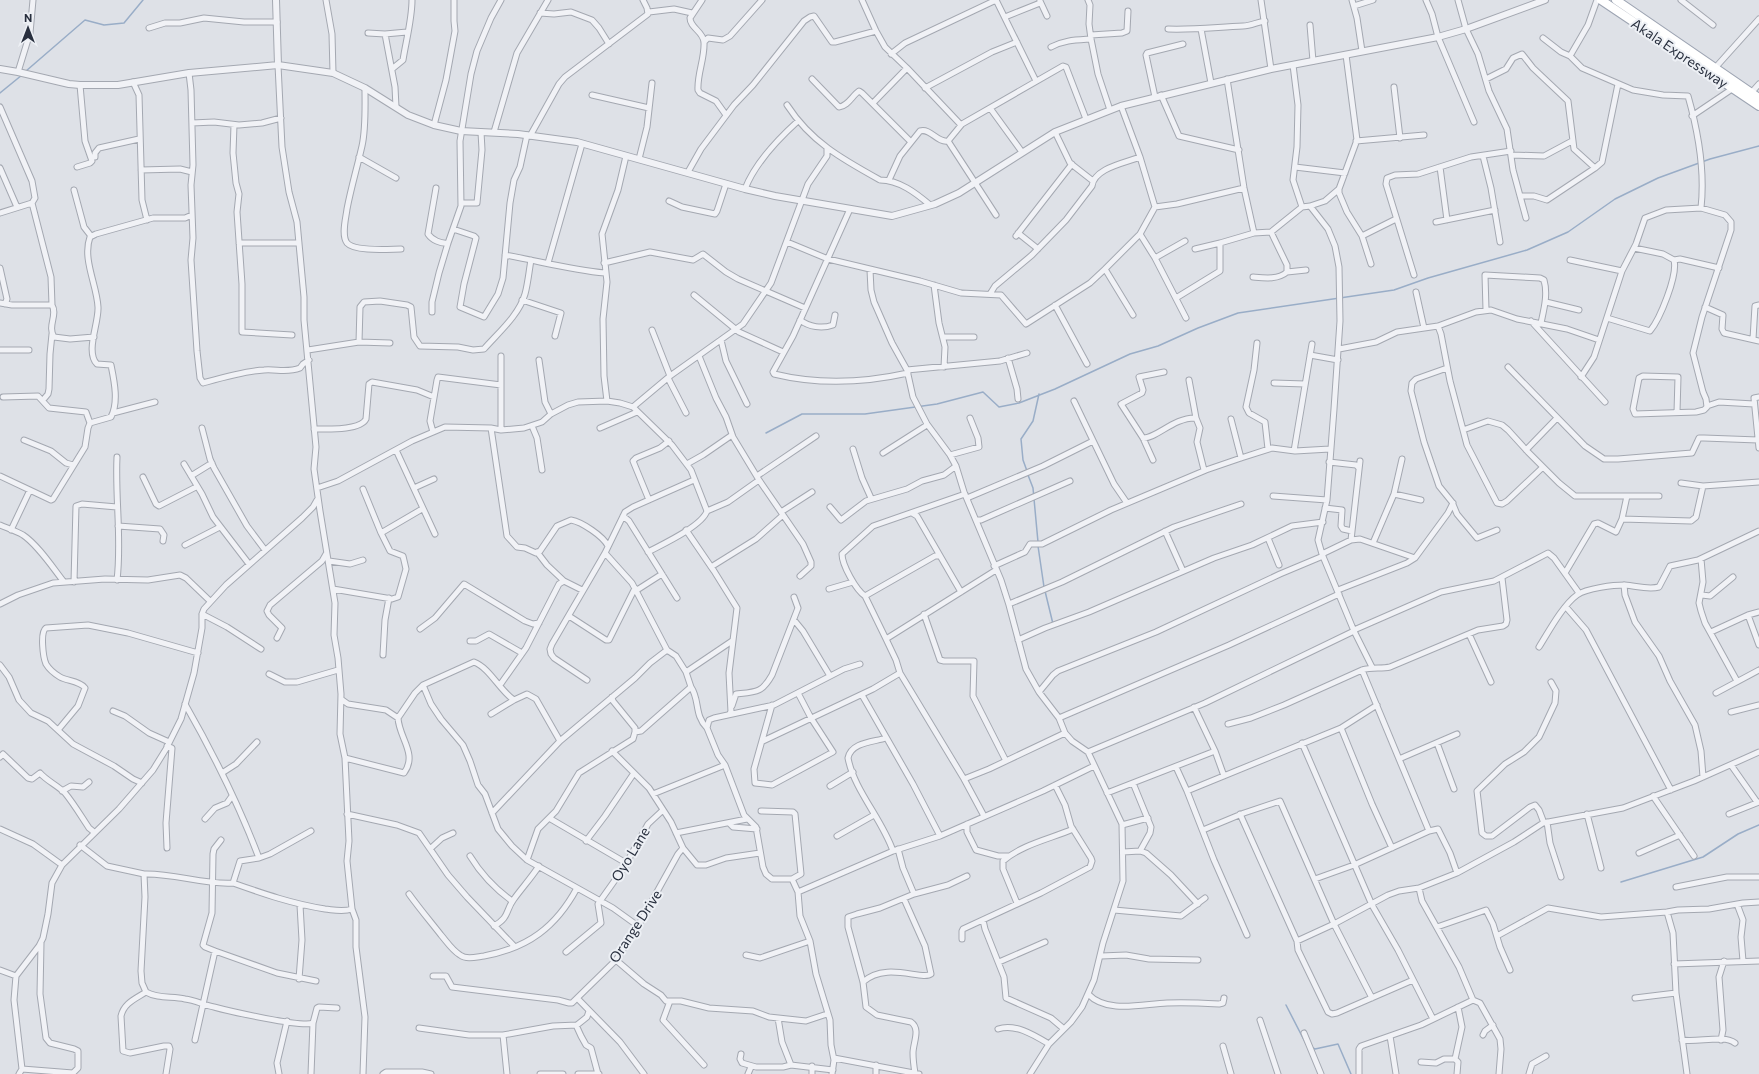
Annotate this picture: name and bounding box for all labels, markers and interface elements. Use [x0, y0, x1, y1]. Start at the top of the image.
north arrow [8, 8, 48, 48]
text: N [24, 11, 32, 24]
street label: Akala Expressway [1628, 14, 1732, 92]
street label: Oyo Lane [607, 824, 653, 884]
street label: Orange Drive [605, 886, 665, 966]

